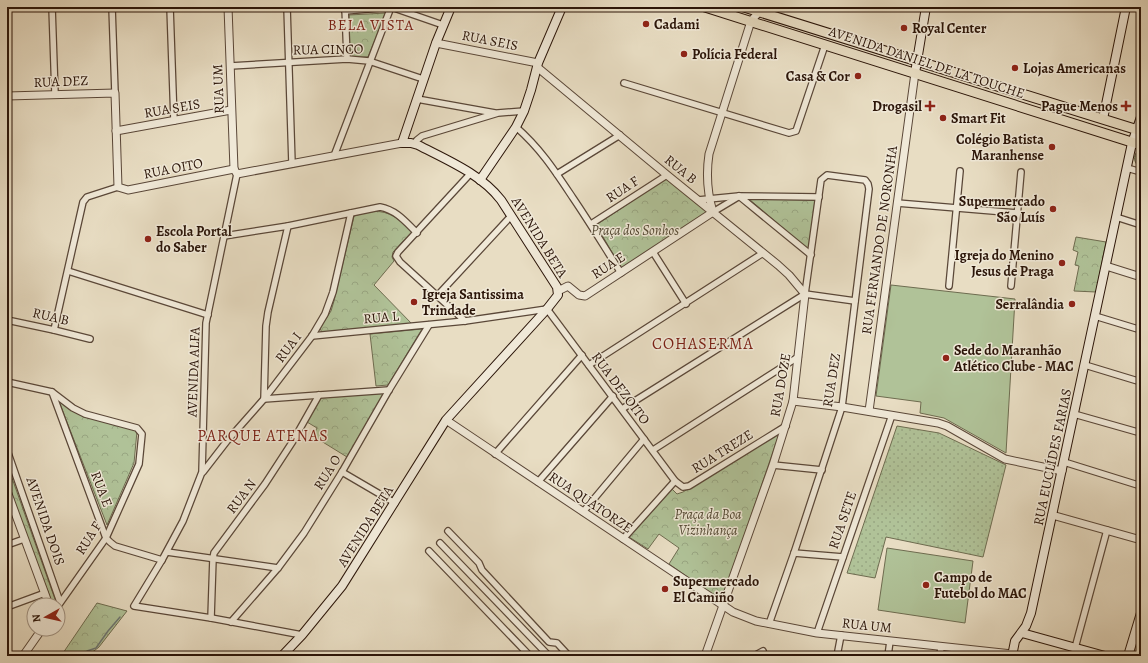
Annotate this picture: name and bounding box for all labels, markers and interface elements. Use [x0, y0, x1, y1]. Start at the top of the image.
district label: BELA VISTA [328, 15, 414, 35]
place label: Cadami [654, 15, 700, 34]
marker: Cadami [641, 19, 651, 29]
place label: Royal Center [912, 19, 987, 38]
street label: AVENIDA DANIEL DE LA TOUCHE [826, 21, 1027, 103]
marker: Royal Center [899, 23, 909, 33]
street label: RUA SEIS [460, 26, 520, 55]
street label: RUA CINCO [292, 39, 364, 60]
place label: Polícia Federal [692, 45, 778, 64]
marker: Polícia Federal [679, 49, 689, 59]
place label: Lojas Americanas [1023, 59, 1126, 78]
marker: Lojas Americanas [1010, 63, 1020, 73]
street label: RUA UM [208, 64, 229, 114]
place label: Casa & Cor [786, 67, 850, 86]
street label: RUA DEZ [33, 71, 89, 92]
marker: Casa & Cor [853, 71, 863, 81]
street label: RUA SEIS [142, 94, 202, 123]
place label: Drogasil [872, 97, 922, 116]
place label: Pague Menos [1041, 97, 1118, 116]
marker: Drogasil [925, 101, 935, 111]
marker: Pague Menos [1121, 101, 1131, 111]
place label: Smart Fit [951, 109, 1006, 128]
marker: Smart Fit [938, 113, 948, 123]
place label: Colégio Batista Maranhense [956, 130, 1045, 165]
marker: Colégio Batista Maranhense [1047, 142, 1057, 152]
street label: RUA FERNANDO DE NORONHA [857, 144, 902, 336]
street label: RUA B [660, 150, 701, 188]
street label: RUA OITO [142, 153, 205, 184]
street label: RUA F [602, 172, 642, 207]
street label: AVENIDA BETA [507, 192, 573, 282]
place label: Supermercado São Luís [959, 192, 1045, 227]
marker: Supermercado São Luís [1048, 204, 1058, 214]
park label: Praça dos Sonhos [591, 221, 679, 240]
place label: Escola Portal do Saber [156, 222, 232, 257]
marker: Escola Portal do Saber [143, 234, 153, 244]
place label: Igreja do Menino Jesus de Praga [955, 246, 1054, 281]
street label: RUA E [588, 247, 629, 283]
marker: Igreja do Menino Jesus de Praga [1057, 258, 1067, 268]
place label: Igreja Santissima Trindade [422, 285, 524, 320]
place label: Serralândia [995, 295, 1064, 314]
marker: Igreja Santissima Trindade [409, 297, 419, 307]
marker: Serralândia [1067, 299, 1077, 309]
street label: RUA B [31, 303, 71, 330]
street label: RUA L [362, 306, 401, 329]
street label: AVENIDA ALFA [182, 326, 205, 418]
street label: RUA I [271, 328, 306, 366]
district label: COHASERMA [652, 333, 754, 355]
place label: Sede do Maranhão Atlético Clube - MAC [953, 341, 1074, 376]
street label: RUA DEZOITO [587, 348, 654, 429]
street label: RUA DOZE [766, 352, 795, 418]
street label: RUA DEZ [818, 352, 845, 409]
marker: Sede do Maranhão Atlético Clube - MAC [941, 353, 951, 363]
street label: RUA EUCLÍDES FARIAS [1029, 387, 1076, 527]
district label: PARQUE ATENAS [197, 425, 329, 447]
street label: RUA TREZE [688, 425, 757, 478]
street label: RUA O [309, 451, 346, 494]
street label: RUA QUATORZE [545, 467, 636, 538]
street label: RUA E [86, 469, 117, 510]
street label: AVENIDA DOIS [21, 474, 70, 568]
street label: RUA N [222, 475, 261, 517]
street label: AVENIDA BETA [332, 481, 398, 571]
street label: RUA SETE [824, 489, 861, 552]
park label: Praça da Boa Vizinhança [674, 505, 742, 540]
street label: RUA F [71, 518, 106, 558]
place label: Campo de Futebol do MAC [934, 568, 1027, 603]
place label: Supermercado El Camiño [673, 572, 759, 607]
marker: Campo de Futebol do MAC [921, 580, 931, 590]
marker: Supermercado El Camiño [660, 584, 670, 594]
north arrow [26, 597, 66, 637]
text: N [29, 613, 45, 623]
street label: RUA UM [841, 613, 893, 638]

